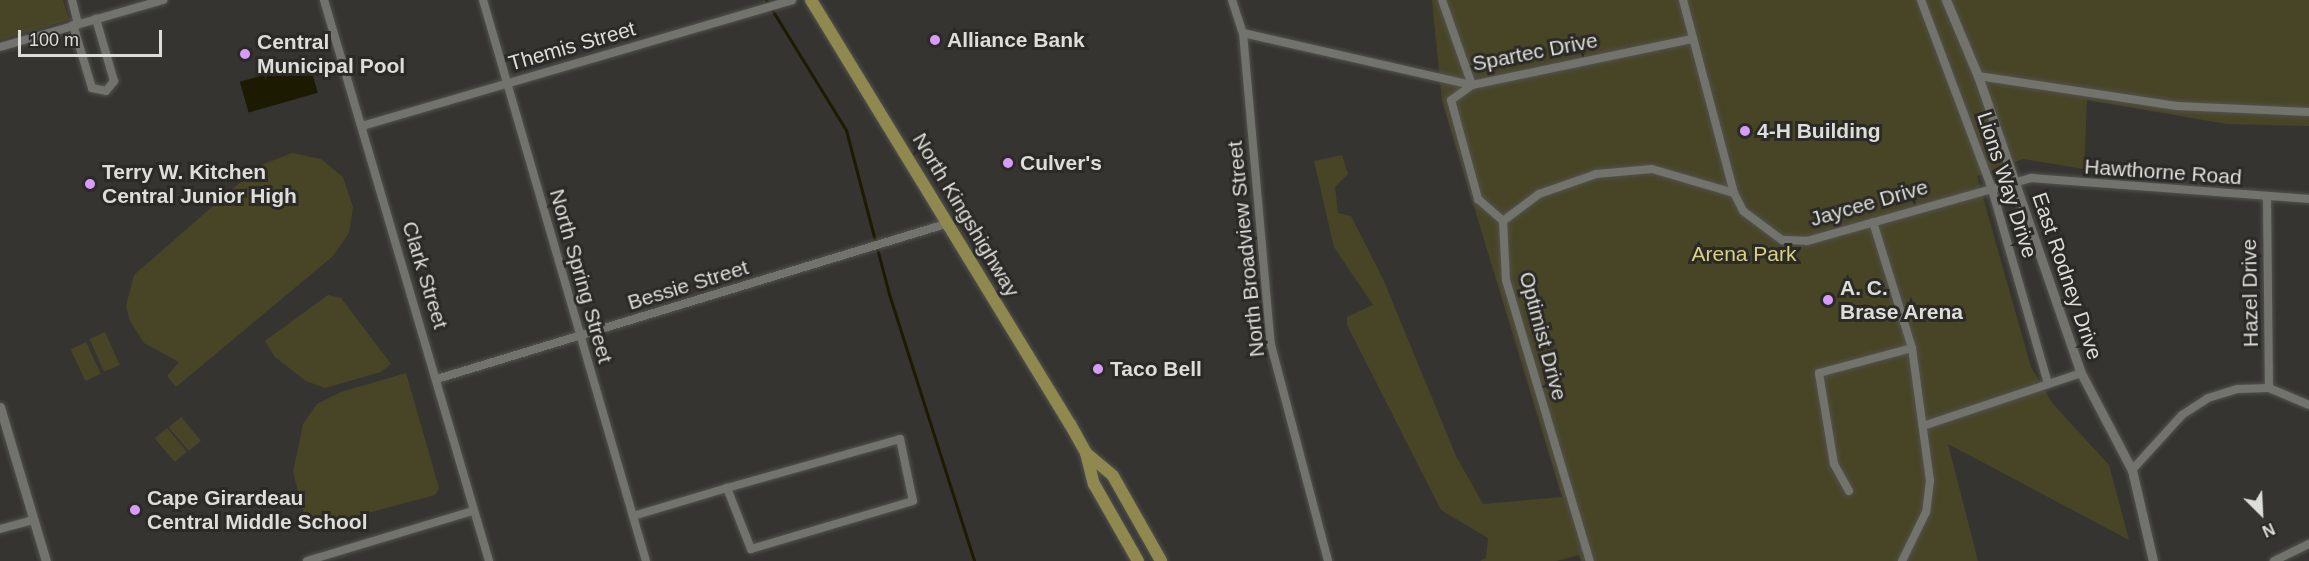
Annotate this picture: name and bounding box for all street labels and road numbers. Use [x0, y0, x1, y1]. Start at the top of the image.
street label: Themis Street [506, 16, 638, 76]
street label: Spartec Drive [1470, 27, 1600, 77]
street label: Lions Way Drive [1972, 109, 2042, 261]
street label: North Kingshighway [907, 128, 1025, 302]
street label: North Broadview Street [1222, 140, 1270, 358]
street label: Hawthorne Road [2084, 154, 2242, 190]
street label: Jaycee Drive [1807, 174, 1931, 232]
street label: North Spring Street [544, 186, 618, 366]
street label: East Rodney Drive [2027, 189, 2107, 363]
street label: Clark Street [397, 218, 453, 332]
street label: Hazel Drive [2236, 239, 2264, 347]
street label: Bessie Street [625, 255, 751, 315]
street label: Optimist Drive [1514, 269, 1572, 403]

